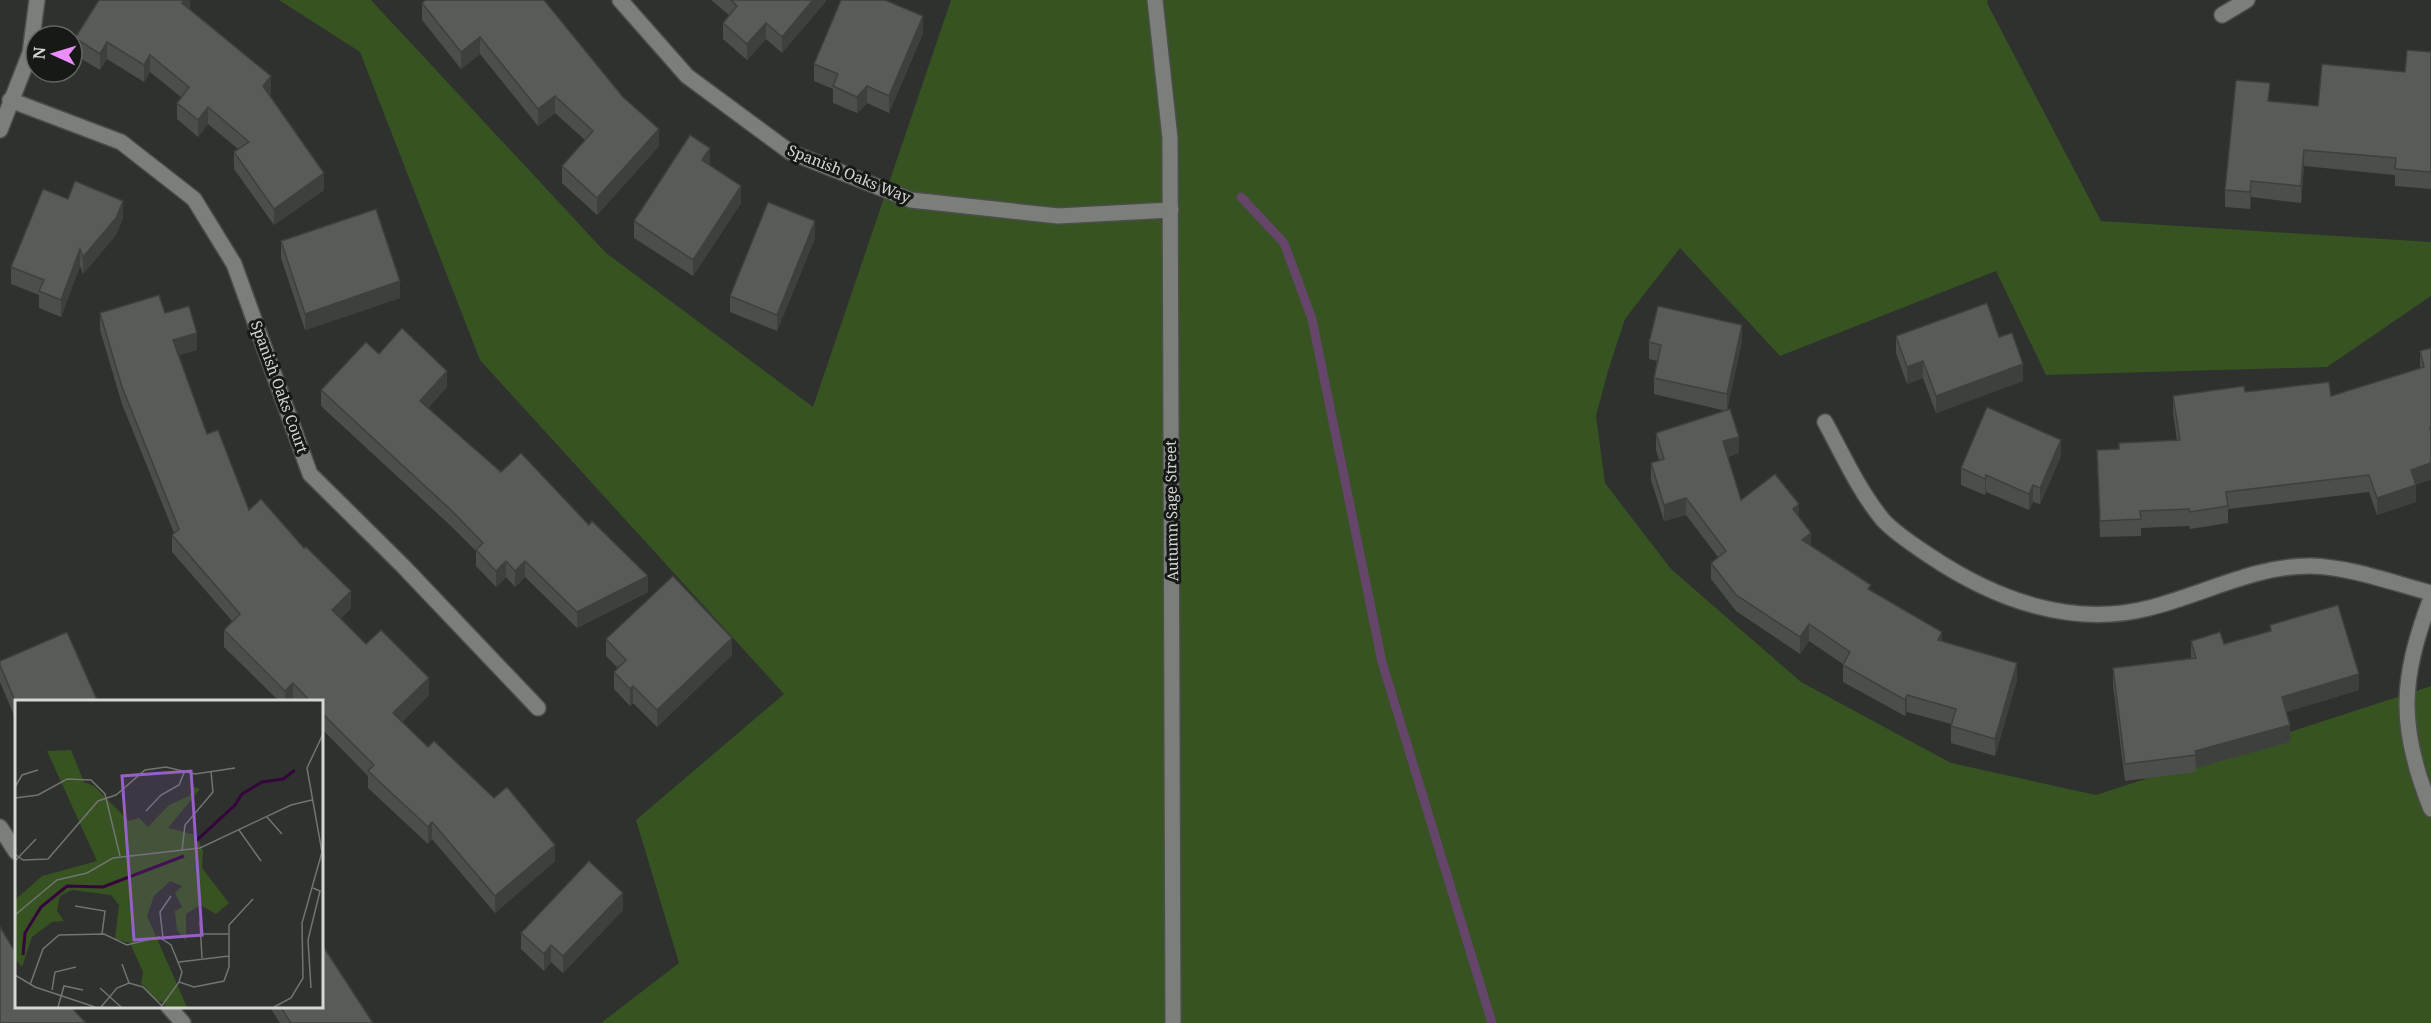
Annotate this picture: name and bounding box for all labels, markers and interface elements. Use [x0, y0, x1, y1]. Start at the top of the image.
north arrow [24, 24, 84, 84]
text: N [28, 46, 50, 60]
street label: Spanish Oaks Way [785, 139, 914, 207]
street label: Spanish Oaks Court [247, 318, 313, 455]
street label: Autumn Sage Street [1160, 440, 1182, 582]
inset map [15, 700, 322, 1008]

